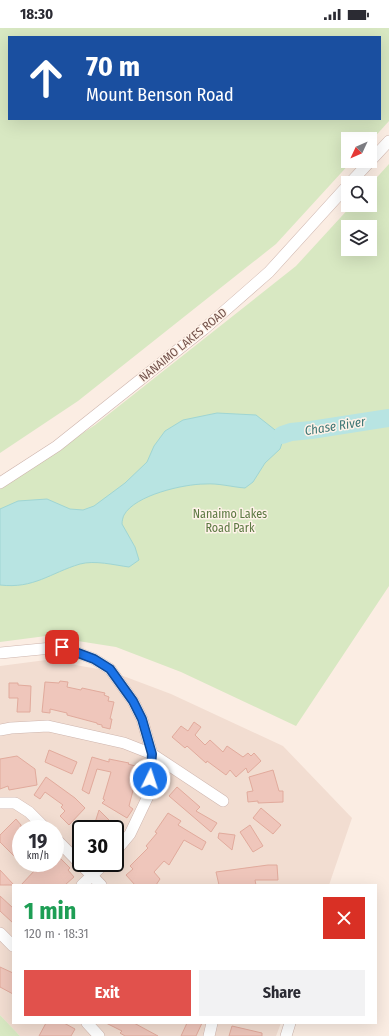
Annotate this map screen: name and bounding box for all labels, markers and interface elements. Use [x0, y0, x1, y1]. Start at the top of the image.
text: 18:30 [20, 5, 53, 23]
text: 70 m [86, 50, 140, 83]
icon: ahead [20, 52, 72, 104]
text: Mount Benson Road [86, 84, 234, 106]
north arrow [341, 132, 377, 168]
map controls [341, 132, 377, 256]
button: search [341, 176, 377, 212]
button: layers [341, 220, 377, 256]
street label: NANAIMO LAKES ROAD [136, 305, 230, 385]
water label: Chase River [304, 414, 367, 438]
park label: Nanaimo Lakes Road Park [193, 507, 267, 535]
pin [45, 630, 79, 664]
icon: arrive [51, 636, 73, 658]
position arrow [129, 758, 171, 800]
speed limit sign: 30 [72, 820, 124, 872]
text: 19 [29, 829, 47, 853]
text: km/h [27, 850, 49, 862]
text: 1 min [24, 897, 76, 925]
button: close [323, 897, 365, 939]
text: 120 m · 18:31 [24, 926, 89, 941]
button: Exit [24, 970, 191, 1016]
button: Share [199, 970, 365, 1016]

